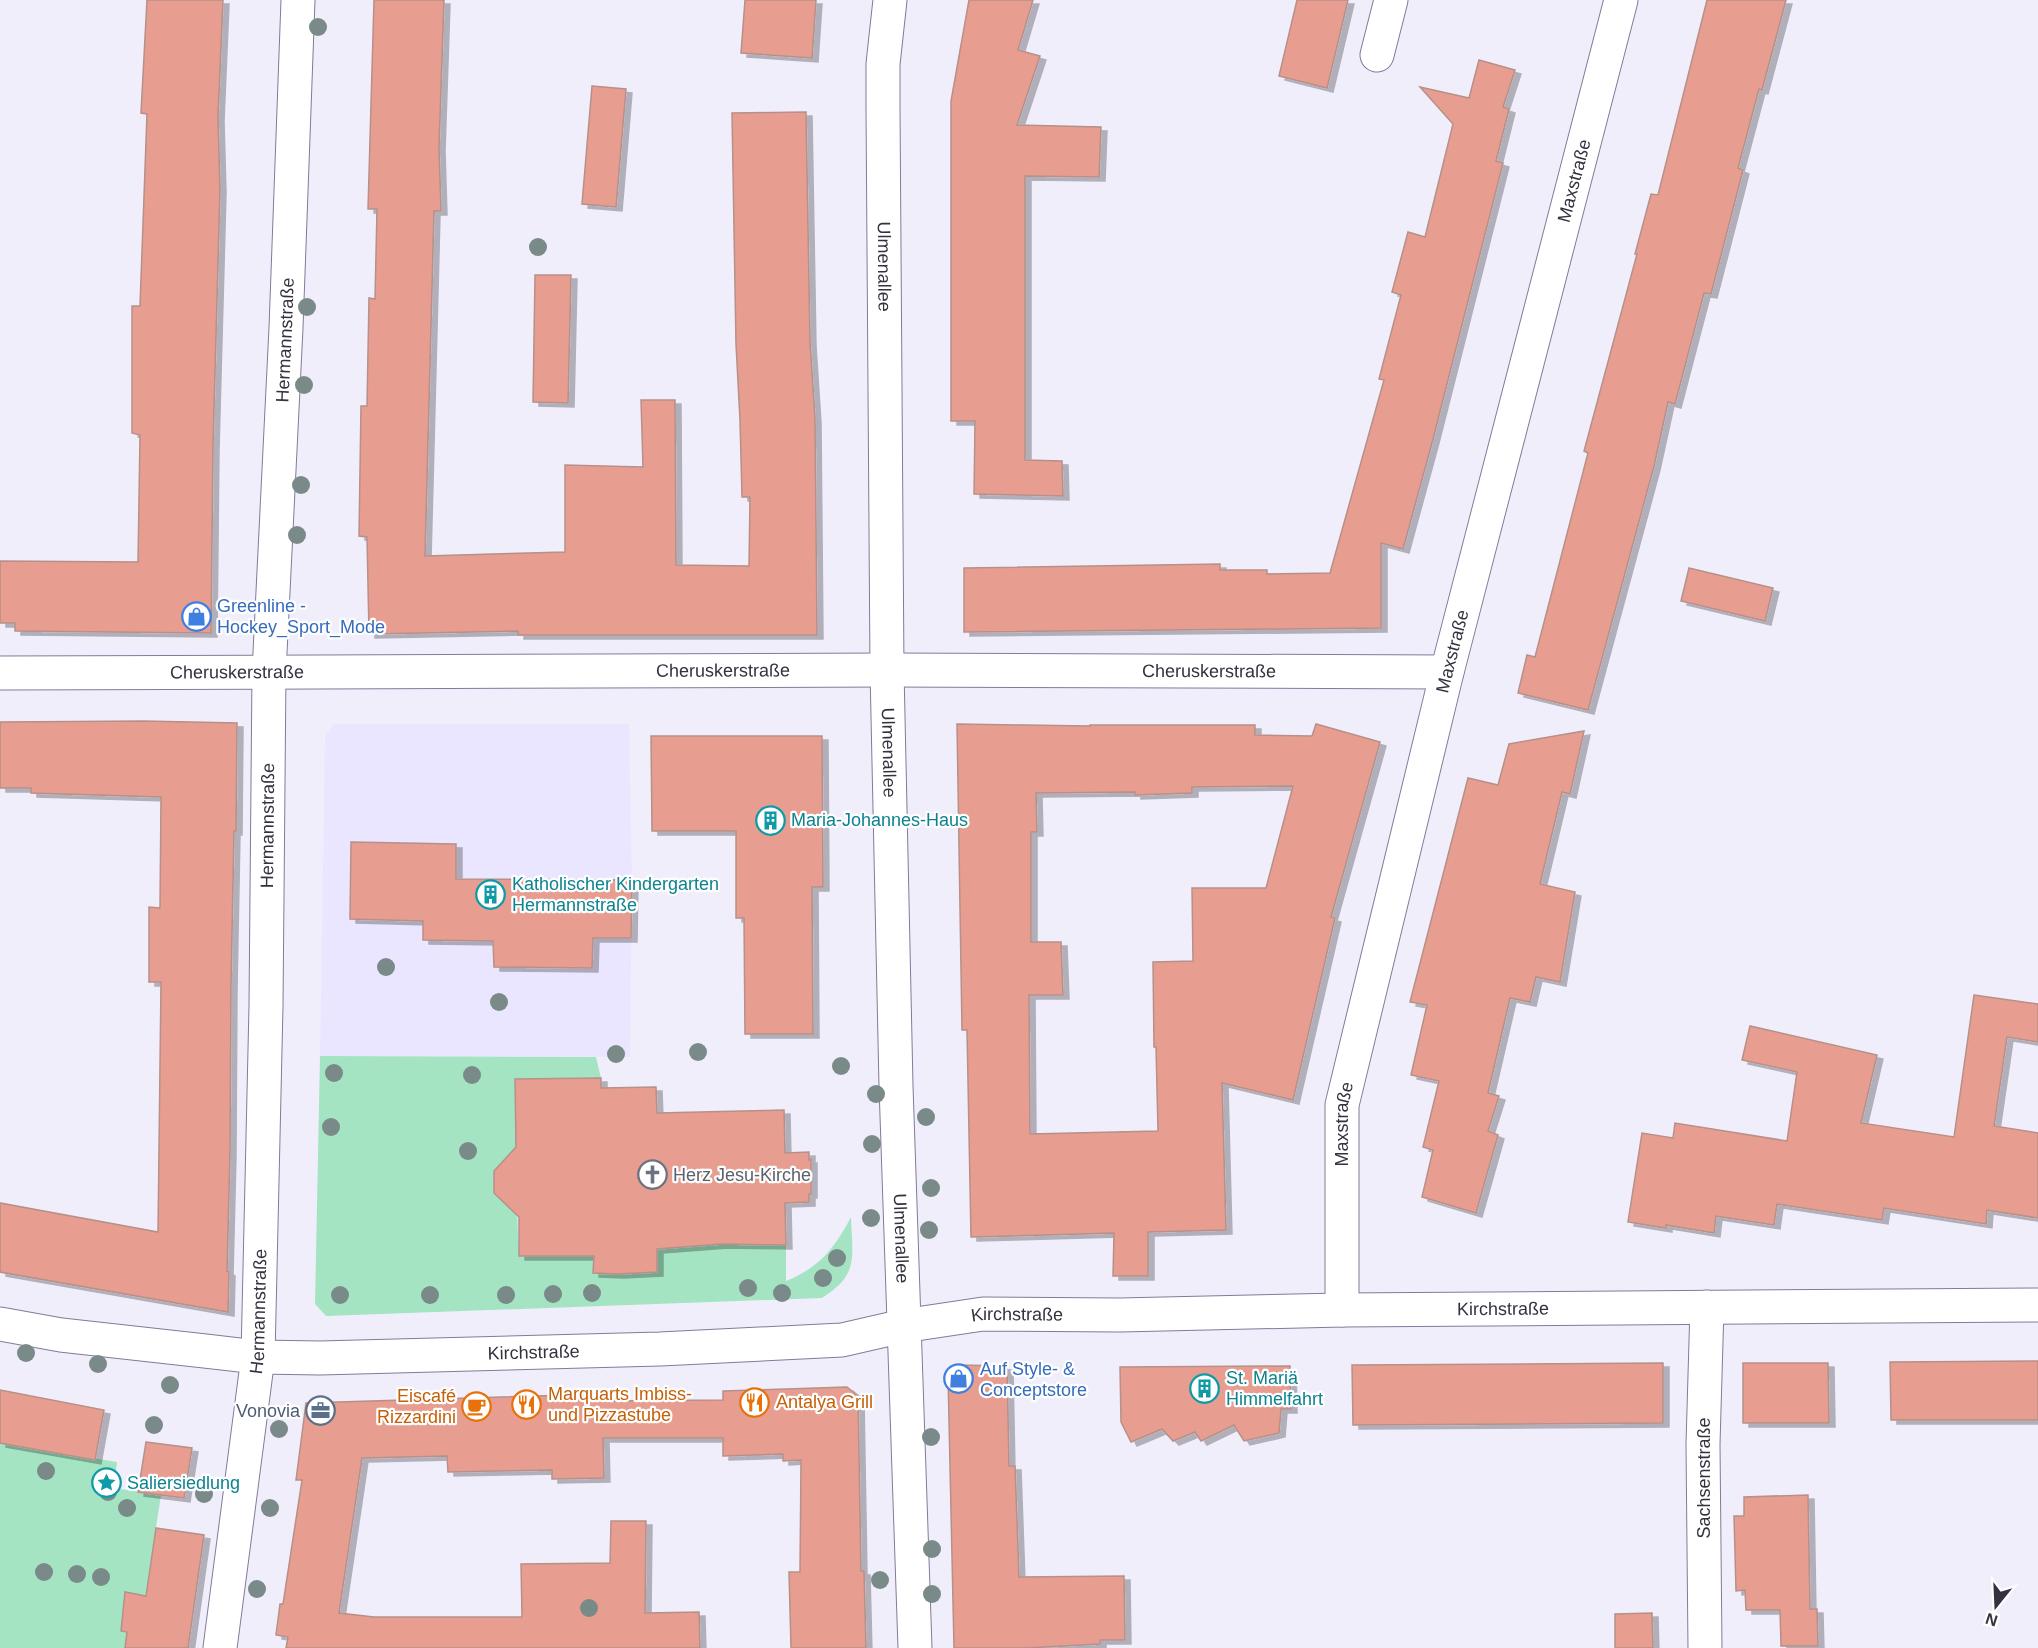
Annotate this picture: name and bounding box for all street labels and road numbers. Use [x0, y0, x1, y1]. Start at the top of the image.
street label: Maxstraße [1554, 137, 1595, 224]
street label: Ulmenallee [874, 222, 894, 312]
street label: Hermannstraße [272, 277, 298, 403]
street label: Maxstraße [1432, 608, 1473, 695]
street label: Cheruskerstraße [656, 660, 790, 681]
street label: Cheruskerstraße [1142, 661, 1276, 681]
street label: Cheruskerstraße [170, 662, 304, 682]
street label: Ulmenallee [878, 707, 900, 798]
street label: Hermannstraße [257, 763, 278, 888]
street label: Maxstraße [1332, 1080, 1357, 1167]
street label: Ulmenallee [890, 1193, 913, 1284]
street label: Hermannstraße [246, 1249, 270, 1375]
street label: Kirchstraße [1457, 1299, 1549, 1319]
street label: Kirchstraße [970, 1304, 1063, 1326]
street label: Kirchstraße [487, 1341, 580, 1364]
street label: Sachsenstraße [1694, 1417, 1714, 1539]

